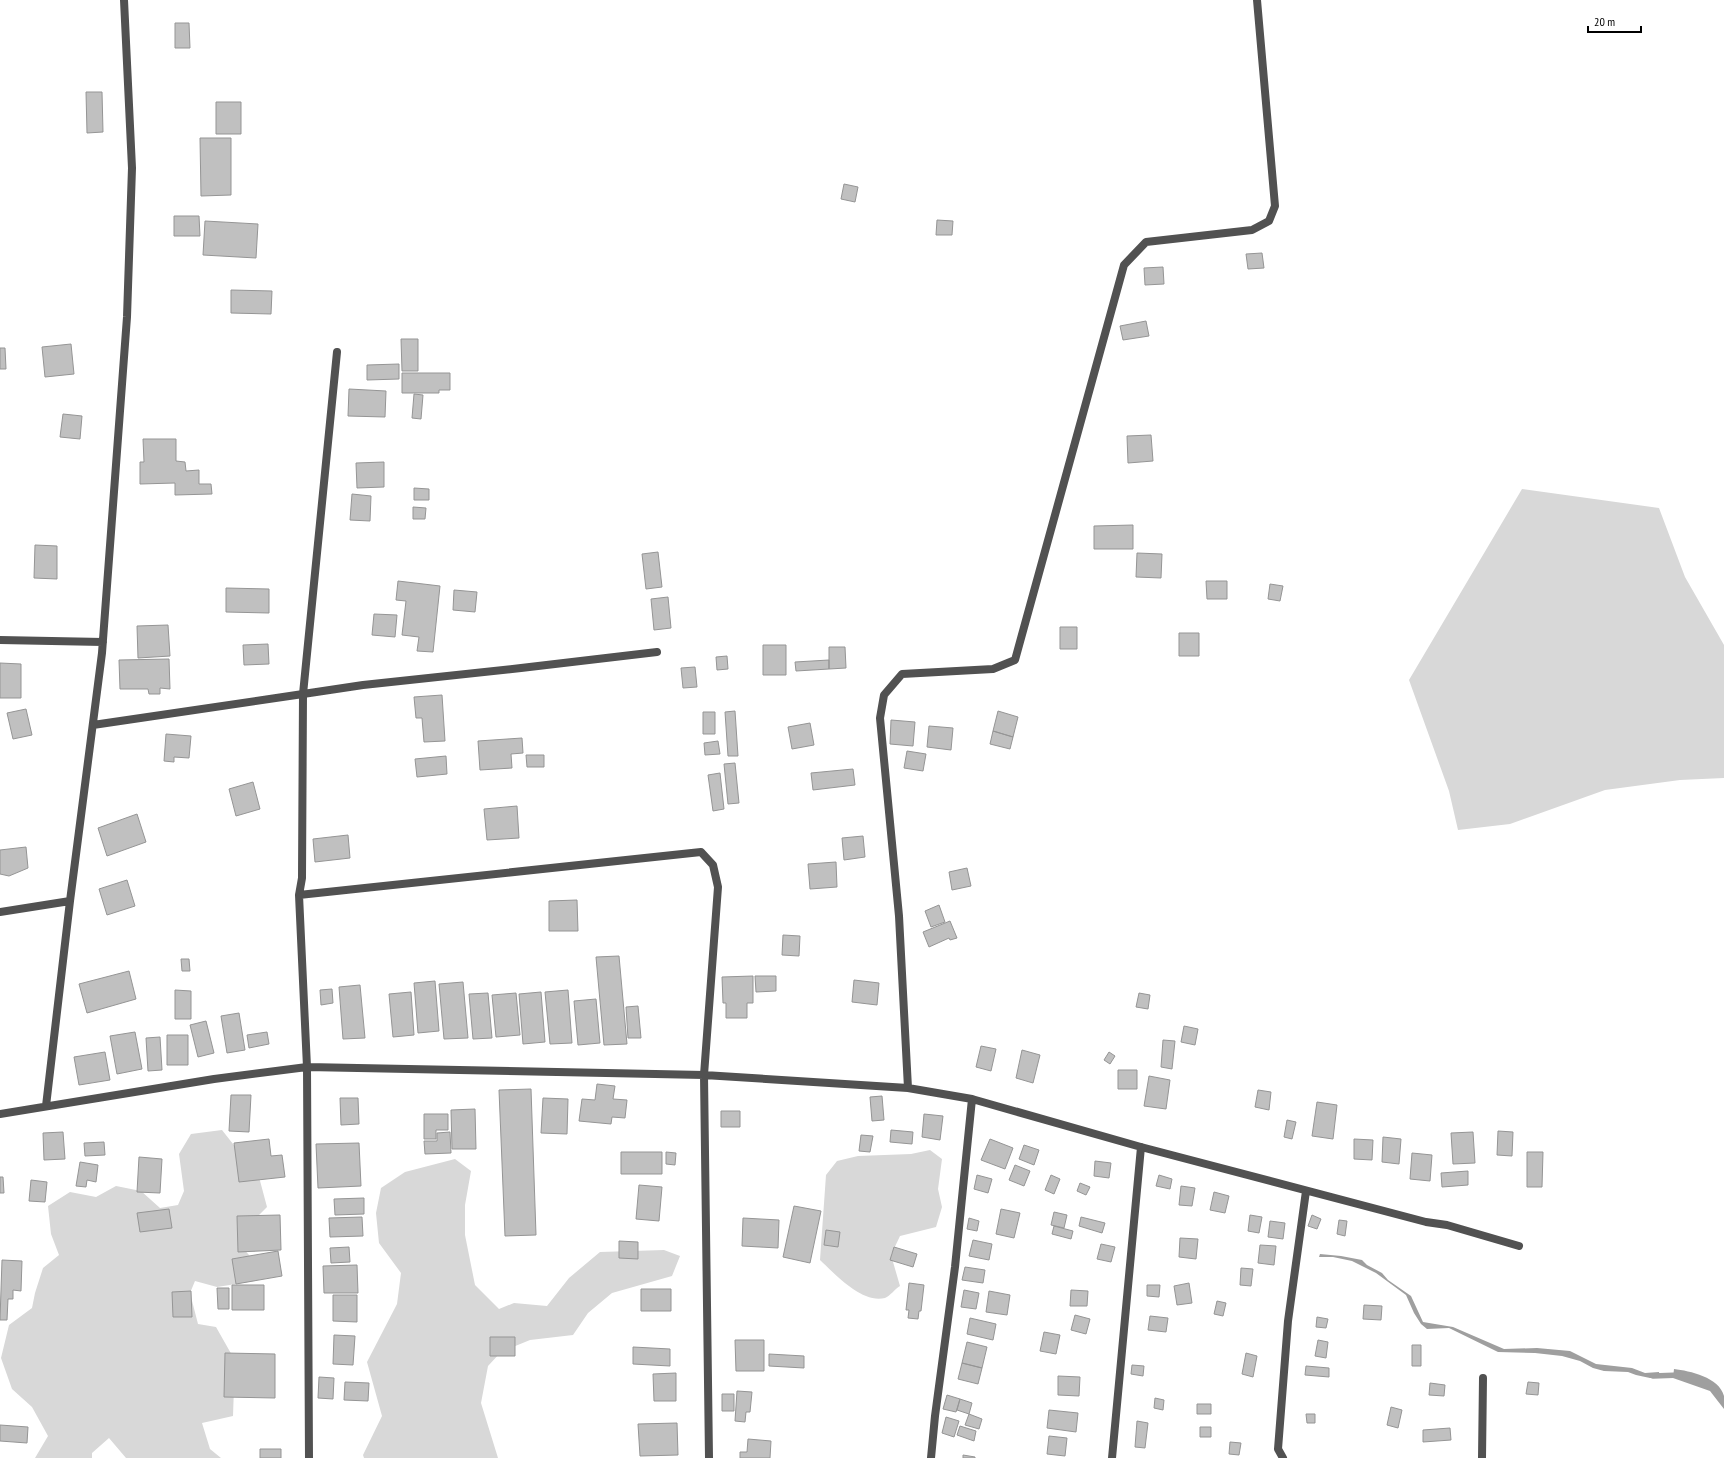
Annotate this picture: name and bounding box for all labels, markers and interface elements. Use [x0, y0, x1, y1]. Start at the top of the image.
scale bar [1588, 8, 1641, 34]
text: 20 m [1594, 14, 1615, 29]

